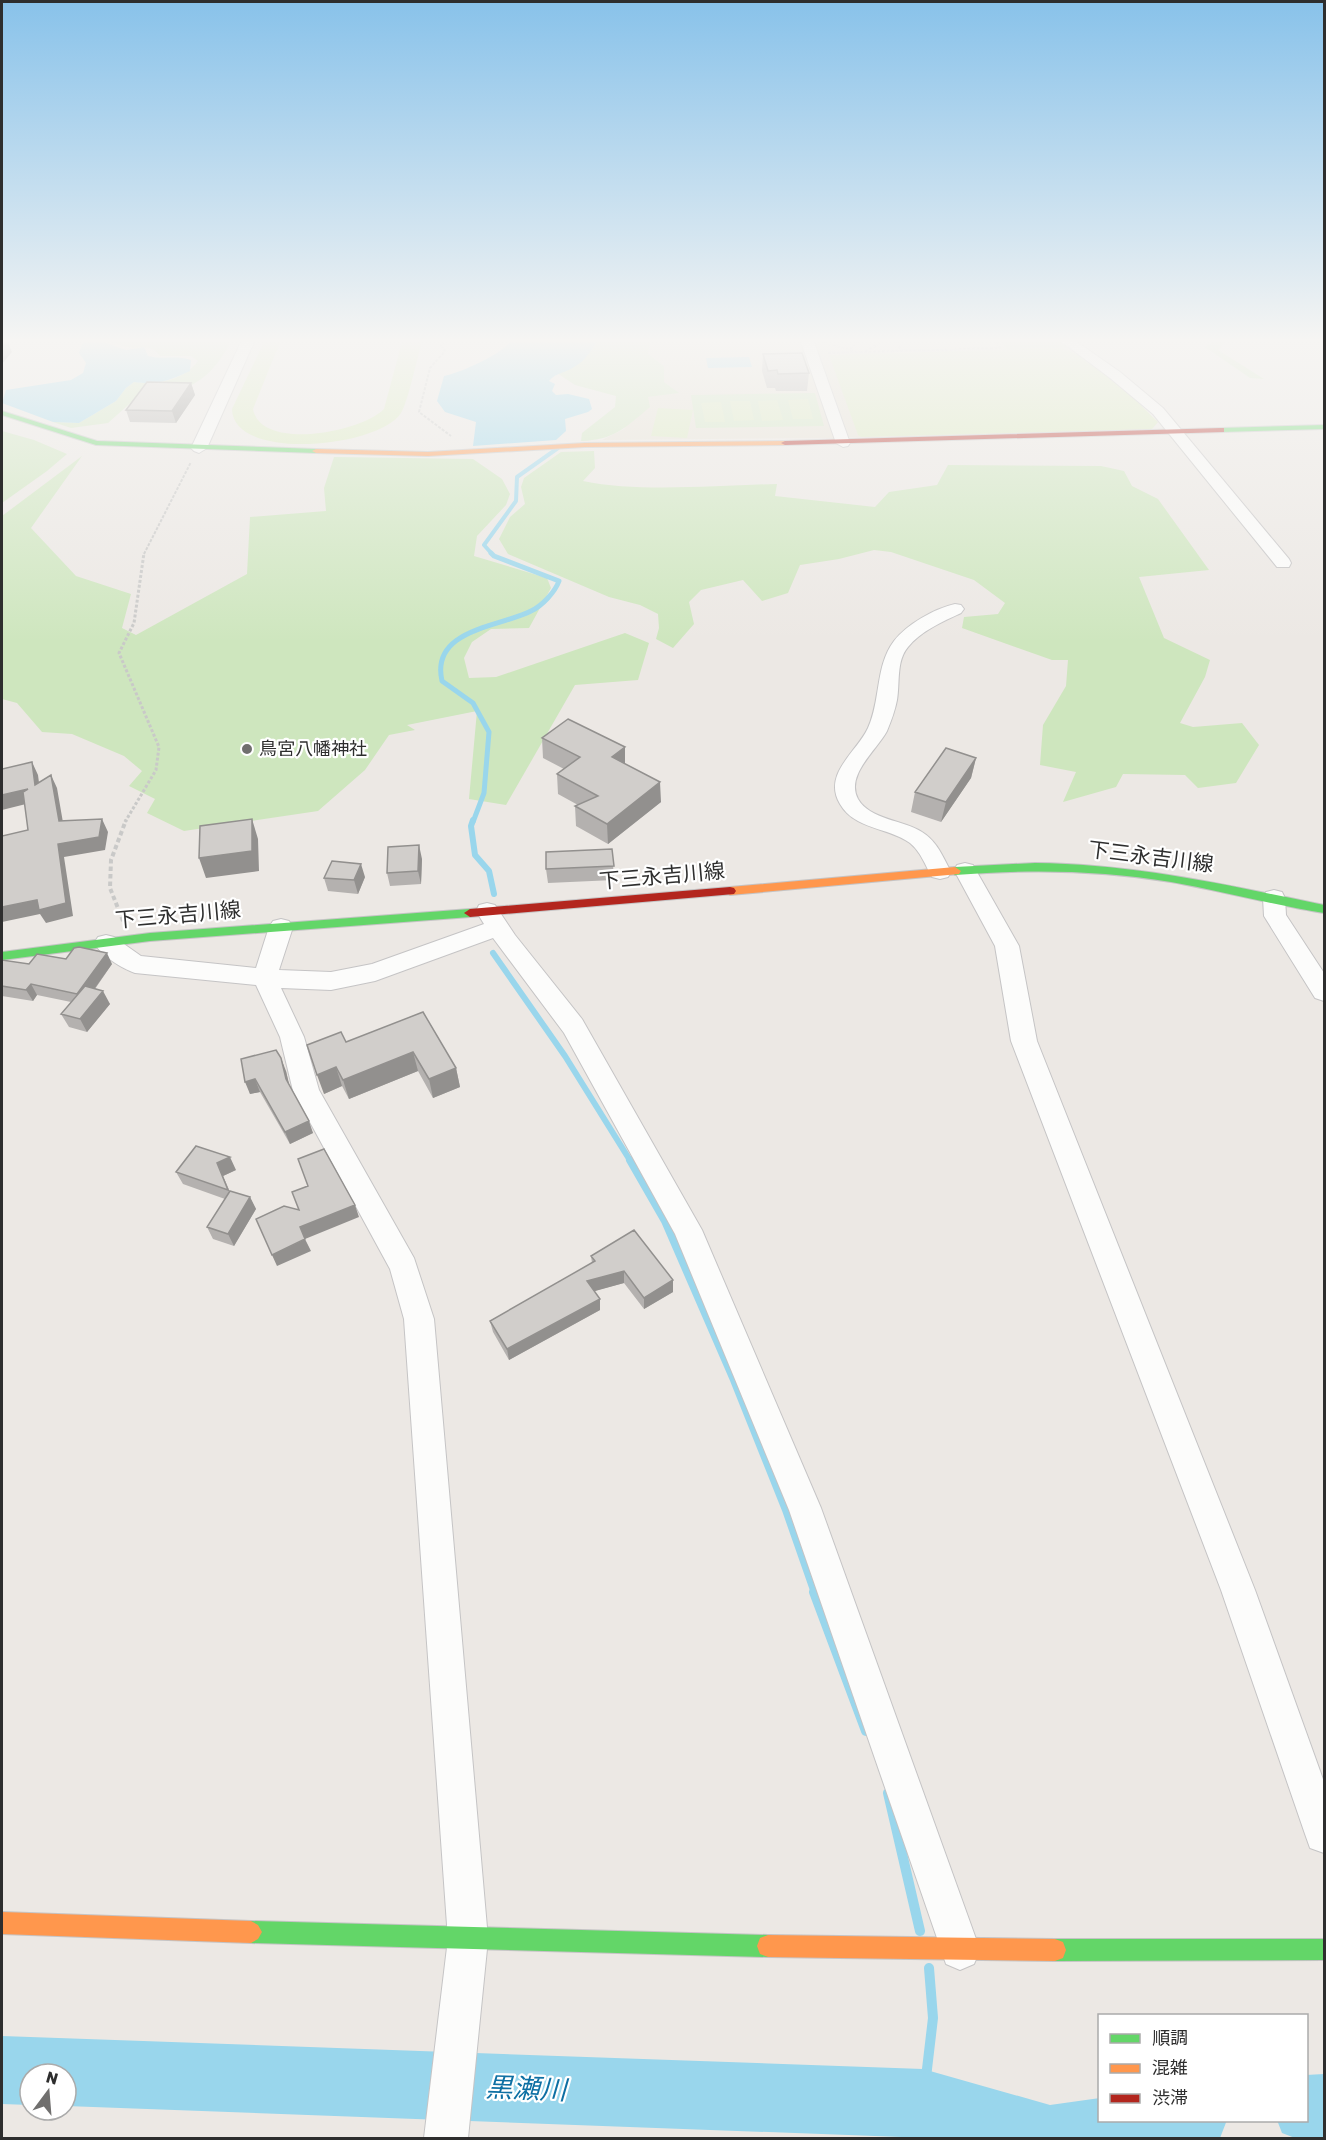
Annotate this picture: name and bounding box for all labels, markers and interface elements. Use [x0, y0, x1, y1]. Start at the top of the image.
place label: 鳥宮八幡神社 [259, 738, 367, 760]
marker: 鳥宮八幡神社 [240, 742, 254, 756]
street label: 下三永吉川線 [1087, 836, 1215, 877]
street label: 下三永吉川線 [598, 858, 726, 893]
street label: 下三永吉川線 [114, 897, 242, 932]
legend [1098, 2014, 1308, 2122]
text: 順調 [1152, 2027, 1188, 2049]
text: 混雑 [1152, 2057, 1188, 2079]
north arrow [18, 2062, 78, 2122]
text: N [44, 2067, 60, 2089]
water label: 黒瀬川 [485, 2072, 570, 2107]
text: 渋滞 [1152, 2087, 1188, 2109]

